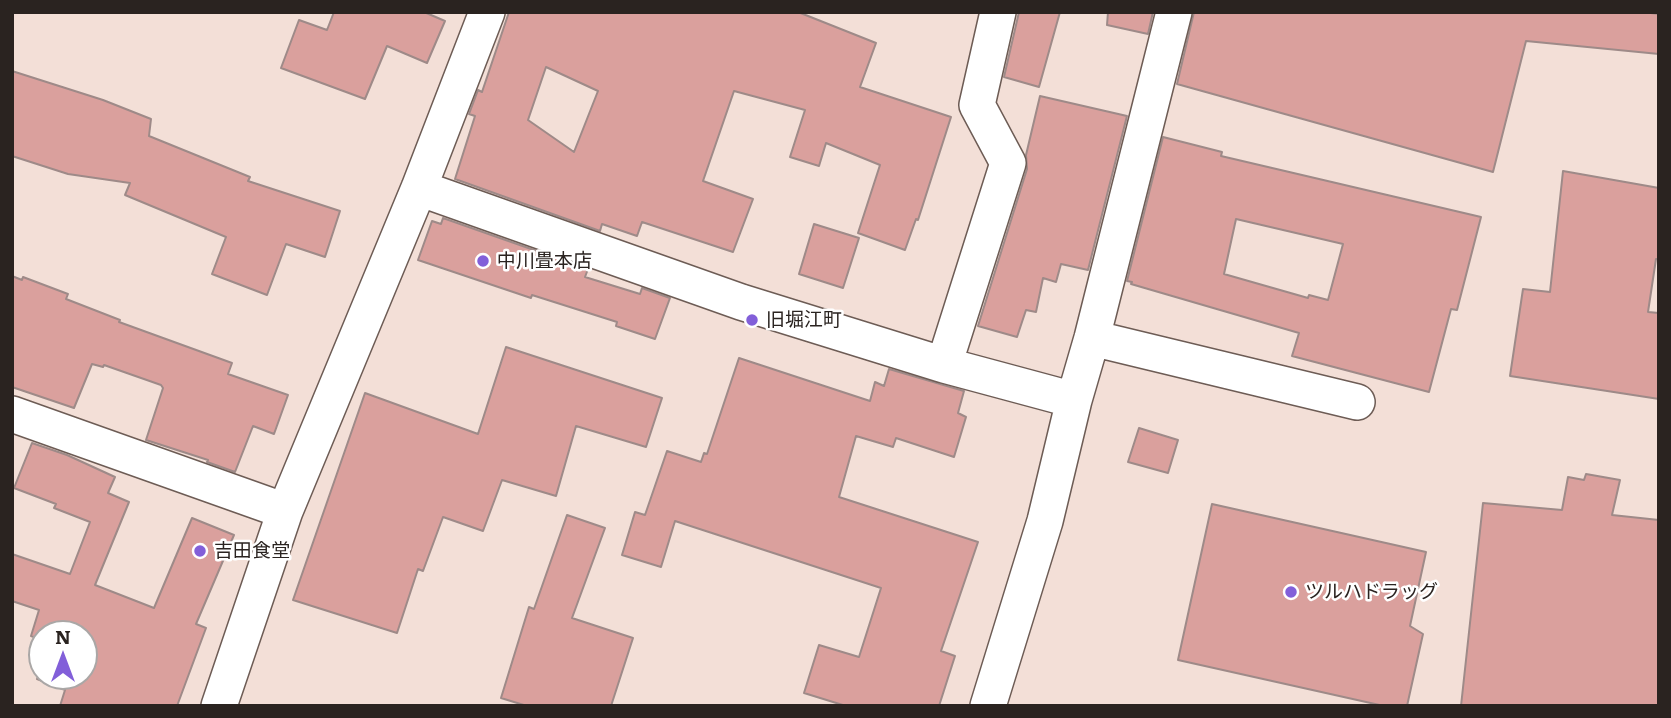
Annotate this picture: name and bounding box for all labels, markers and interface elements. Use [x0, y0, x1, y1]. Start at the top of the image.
place label: 中川畳本店 [497, 250, 592, 272]
marker: 中川畳本店 [475, 253, 491, 269]
place label: 旧堀江町 [766, 309, 842, 331]
marker: 旧堀江町 [744, 312, 760, 328]
place label: 吉田食堂 [214, 540, 290, 562]
marker: 吉田食堂 [192, 543, 208, 559]
place label: ツルハドラッグ [1305, 581, 1438, 603]
marker: ツルハドラッグ [1283, 584, 1299, 600]
north arrow [28, 620, 98, 690]
text: N [55, 622, 71, 650]

